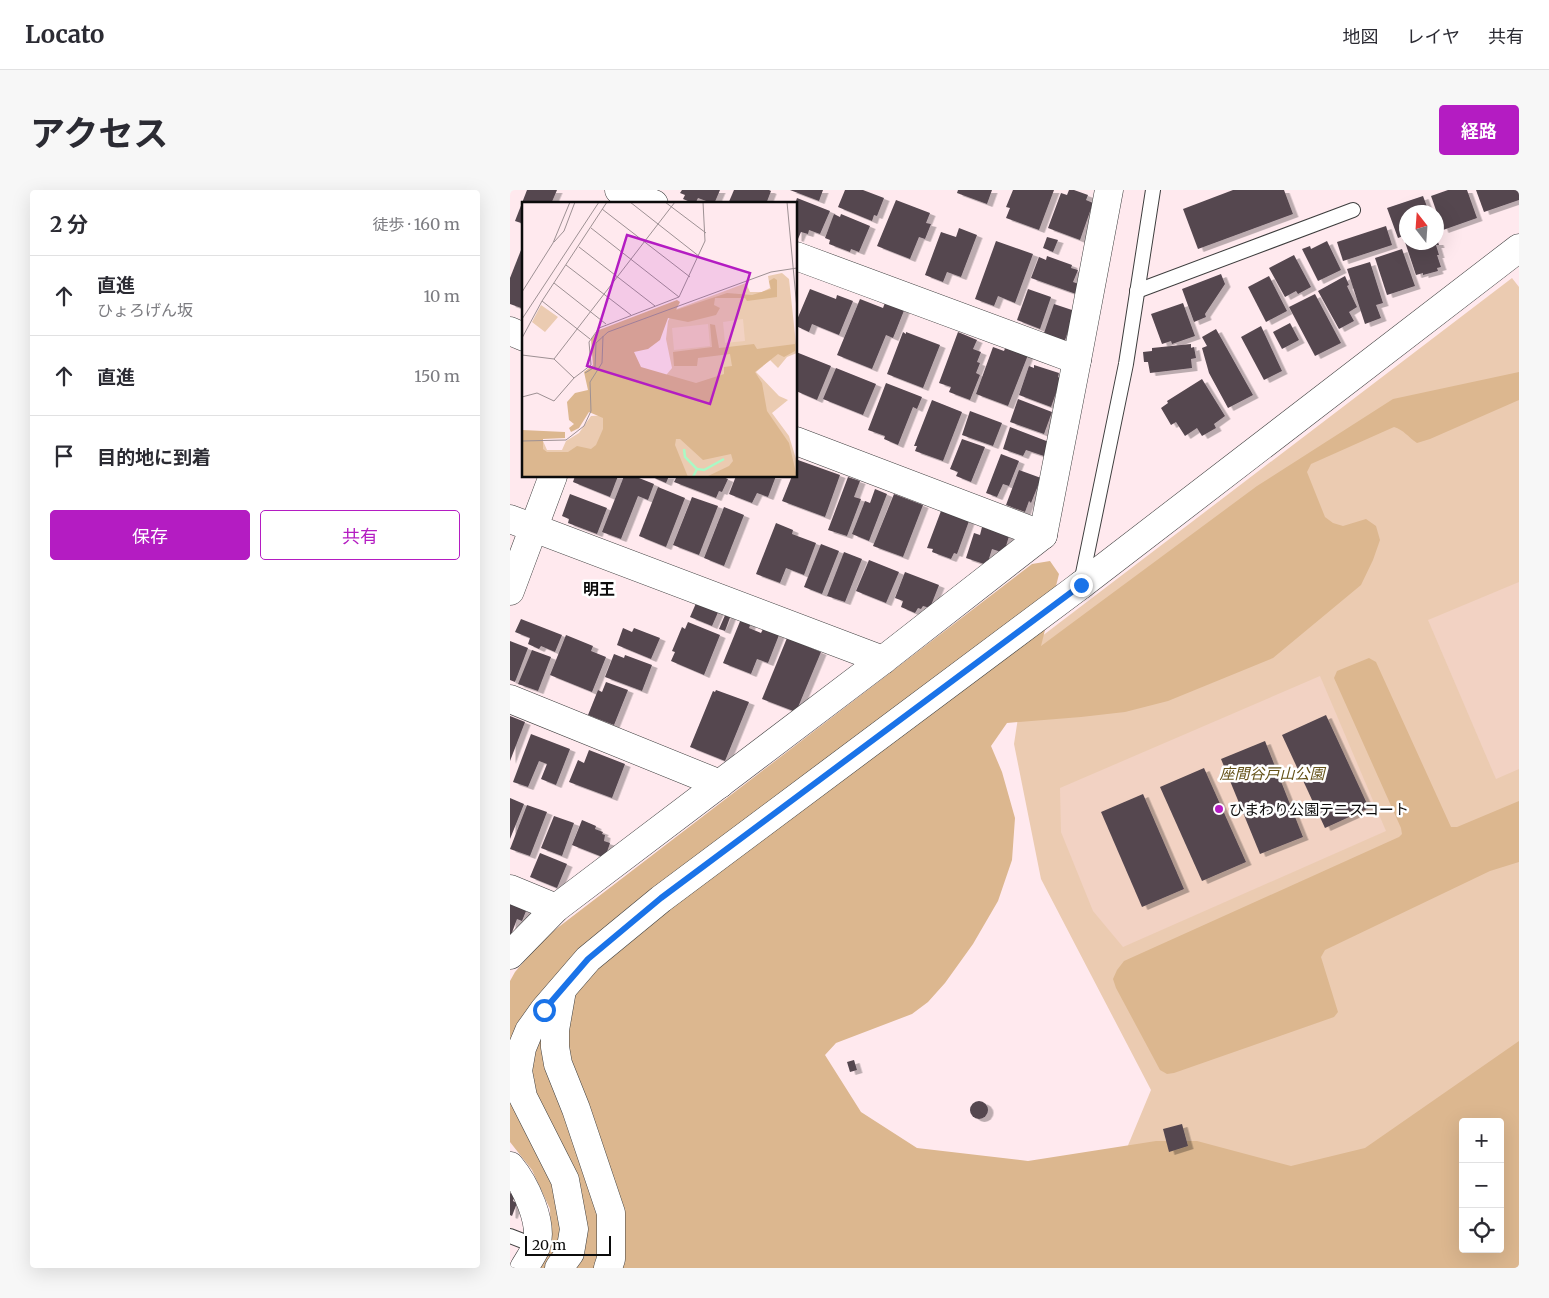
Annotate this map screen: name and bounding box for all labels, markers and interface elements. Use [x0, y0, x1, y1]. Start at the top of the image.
text: Locato [25, 19, 104, 50]
text: 地図 [1343, 25, 1379, 48]
text: レイヤ [1407, 25, 1460, 48]
text: 共有 [1488, 25, 1524, 48]
button: 経路 [1439, 105, 1519, 155]
text: アクセス [30, 112, 168, 156]
inset map [522, 202, 798, 478]
north arrow [1399, 205, 1444, 250]
text: 2 分 [50, 211, 88, 238]
text: 徒歩 · 160 m [372, 214, 460, 234]
text: 直進 [97, 273, 135, 297]
icon: ahead [50, 282, 78, 310]
text: 10 m [423, 286, 460, 306]
text: ひょろげん坂 [97, 300, 193, 320]
icon: ahead [50, 362, 78, 390]
text: 直進 [97, 365, 135, 389]
text: 150 m [414, 366, 460, 386]
icon: arrive [50, 442, 78, 470]
text: 目的地に到着 [97, 445, 211, 469]
button: 保存 [50, 510, 250, 560]
button: 共有 [260, 510, 460, 560]
route end [1070, 574, 1093, 597]
district label: 明王 [583, 579, 615, 599]
park label: 座間谷戸山公園 [1219, 764, 1326, 783]
place label: ひまわり公園テニスコート [1229, 800, 1409, 819]
marker: ひまわり公園テニスコート [1213, 803, 1225, 815]
route start [533, 999, 556, 1022]
map controls [1459, 1118, 1504, 1253]
button: + [1459, 1118, 1504, 1163]
button: − [1459, 1163, 1504, 1208]
button: locate [1459, 1208, 1504, 1253]
scale bar [525, 1233, 611, 1256]
text: 20 m [532, 1236, 566, 1254]

